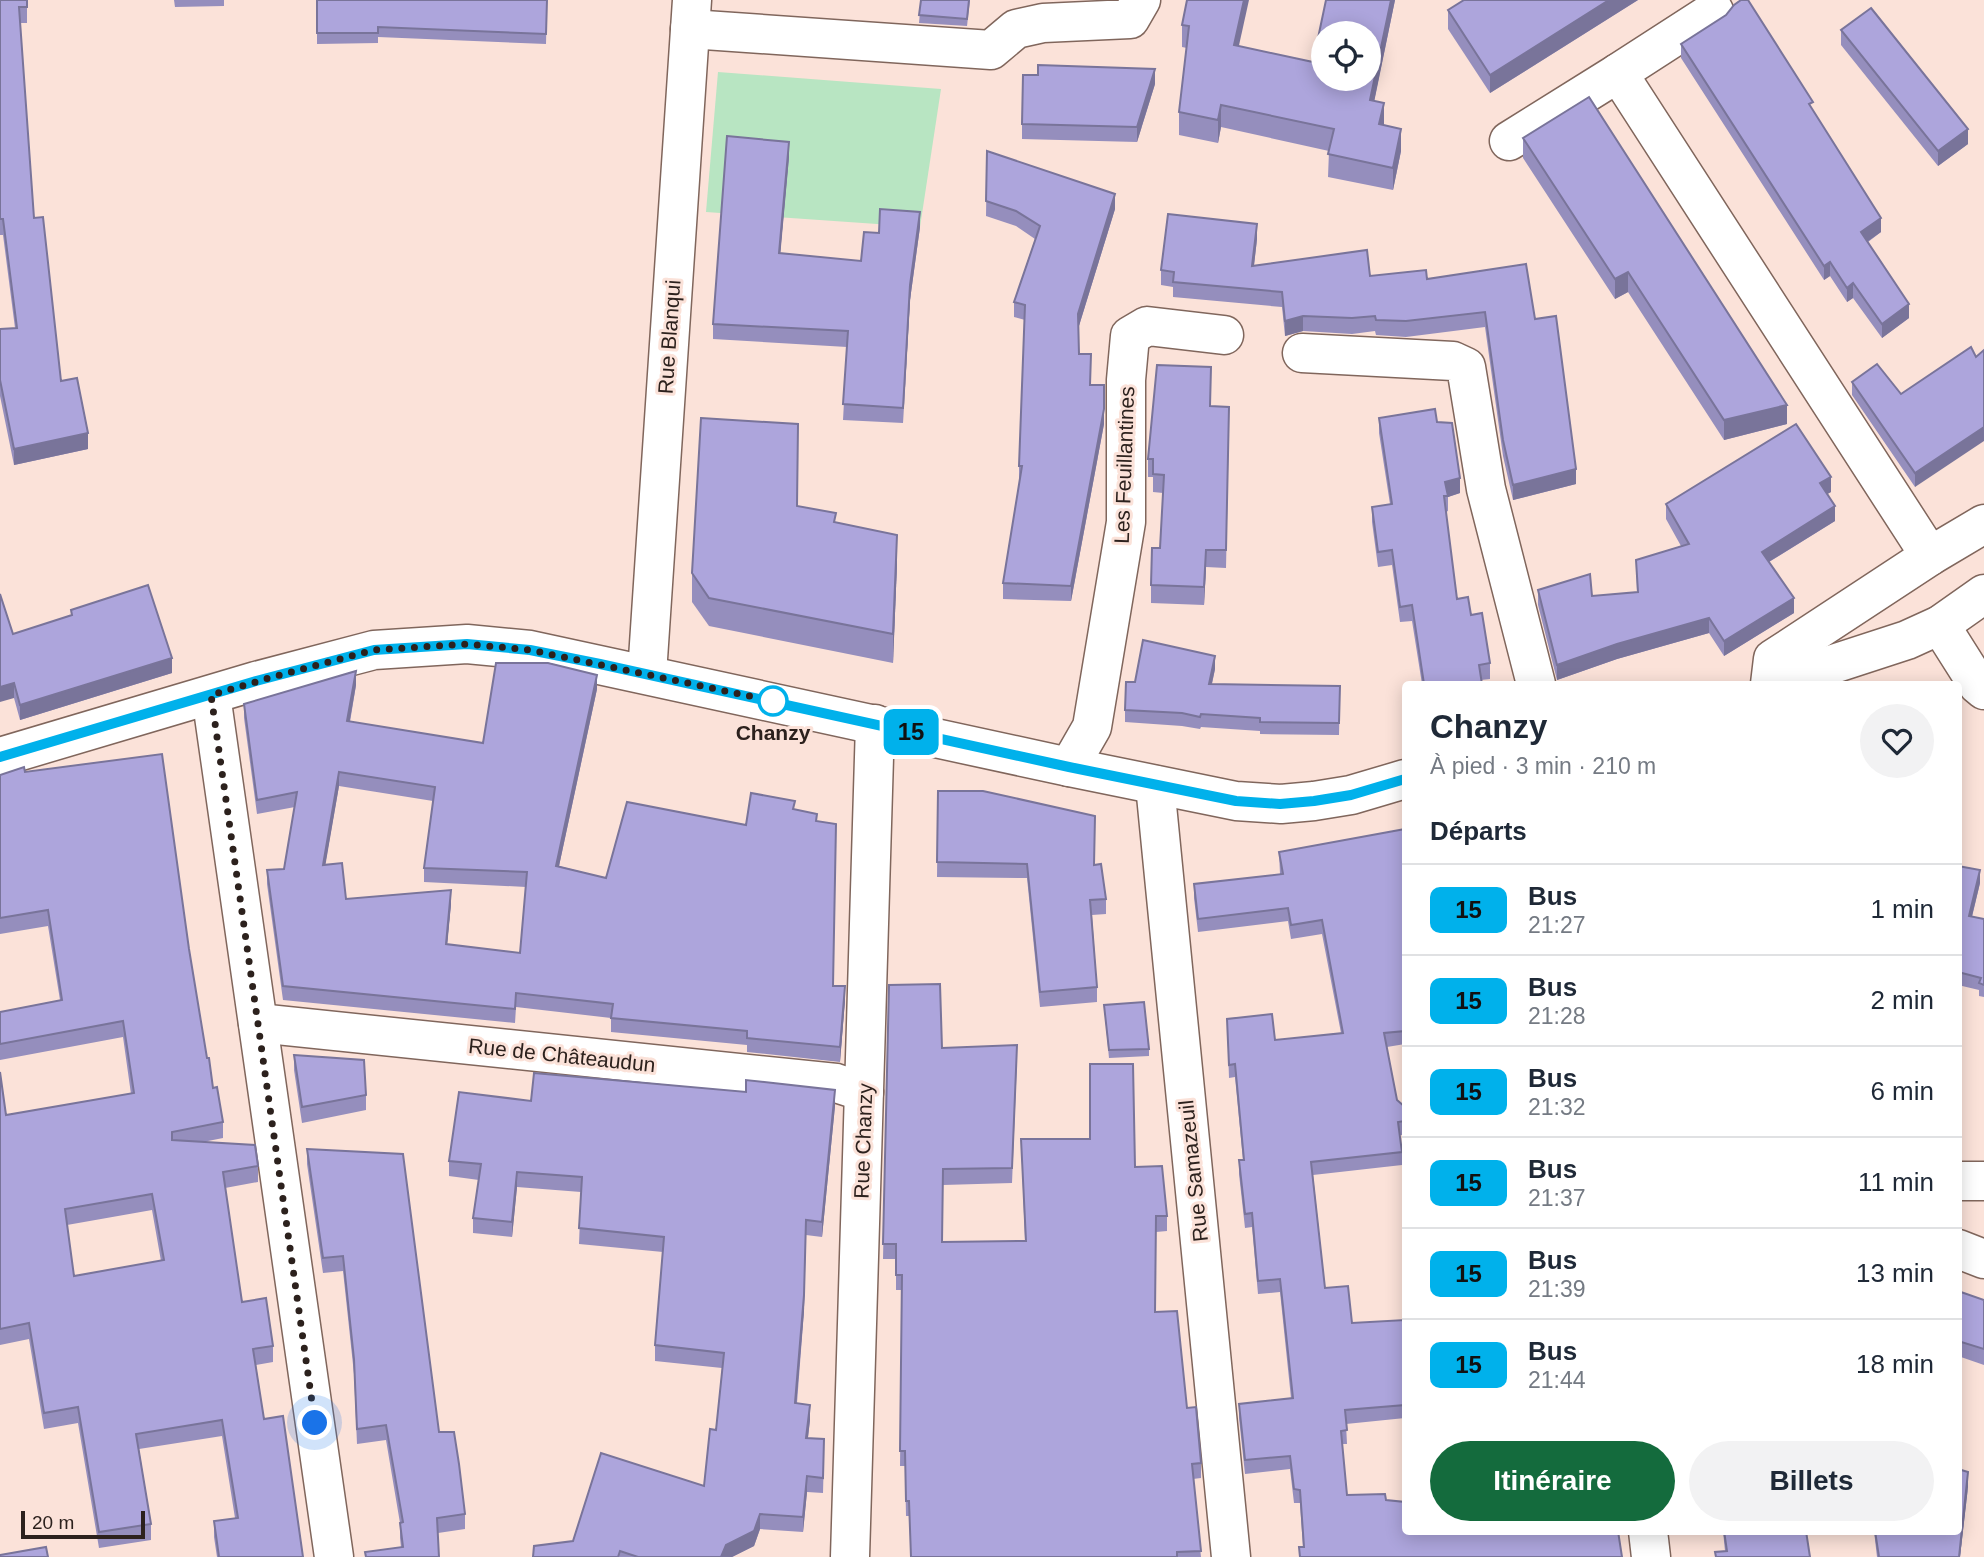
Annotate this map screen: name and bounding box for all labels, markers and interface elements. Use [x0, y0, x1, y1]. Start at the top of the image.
map controls [1311, 21, 1381, 91]
button: locate [1311, 21, 1381, 91]
street label: Rue Blanqui [654, 279, 684, 395]
street label: Les Feuillantines [1110, 386, 1138, 544]
marker: Chanzy [758, 686, 788, 716]
button: heart [1860, 704, 1934, 778]
text: Chanzy [1430, 708, 1547, 745]
line badge: 15 [880, 709, 942, 755]
text: 15 [898, 718, 924, 745]
place label: Chanzy [736, 721, 811, 744]
text: À pied · 3 min · 210 m [1430, 753, 1656, 779]
text: Départs [1430, 816, 1527, 846]
text: Bus [1528, 881, 1577, 911]
text: 1 min [1870, 894, 1934, 924]
text: 15 [1455, 896, 1482, 923]
text: 21:27 [1528, 912, 1586, 938]
text: Bus [1528, 972, 1577, 1002]
text: 2 min [1870, 985, 1934, 1015]
text: 15 [1455, 987, 1482, 1014]
text: 21:28 [1528, 1003, 1586, 1029]
street label: Rue de Châteaudun [467, 1034, 657, 1076]
text: Bus [1528, 1063, 1577, 1093]
text: 6 min [1870, 1076, 1934, 1106]
text: 15 [1455, 1078, 1482, 1105]
street label: Rue Chanzy [849, 1082, 877, 1199]
text: 21:32 [1528, 1094, 1586, 1120]
street label: Rue Samazeuil [1174, 1099, 1212, 1243]
text: Bus [1528, 1154, 1577, 1184]
text: 11 min [1858, 1167, 1934, 1197]
text: 15 [1455, 1169, 1482, 1196]
text: 21:37 [1528, 1185, 1586, 1211]
text: Bus [1528, 1245, 1577, 1275]
text: 13 min [1856, 1258, 1934, 1288]
text: 15 [1455, 1260, 1482, 1287]
text: 21:39 [1528, 1276, 1586, 1302]
text: Bus [1528, 1336, 1577, 1366]
text: 18 min [1856, 1349, 1934, 1379]
text: 15 [1455, 1351, 1482, 1378]
text: 21:44 [1528, 1367, 1586, 1393]
your location [297, 1405, 332, 1440]
button: Itinéraire [1430, 1441, 1675, 1521]
button: Billets [1689, 1441, 1934, 1521]
scale bar [21, 1508, 145, 1540]
text: 20 m [32, 1512, 74, 1533]

